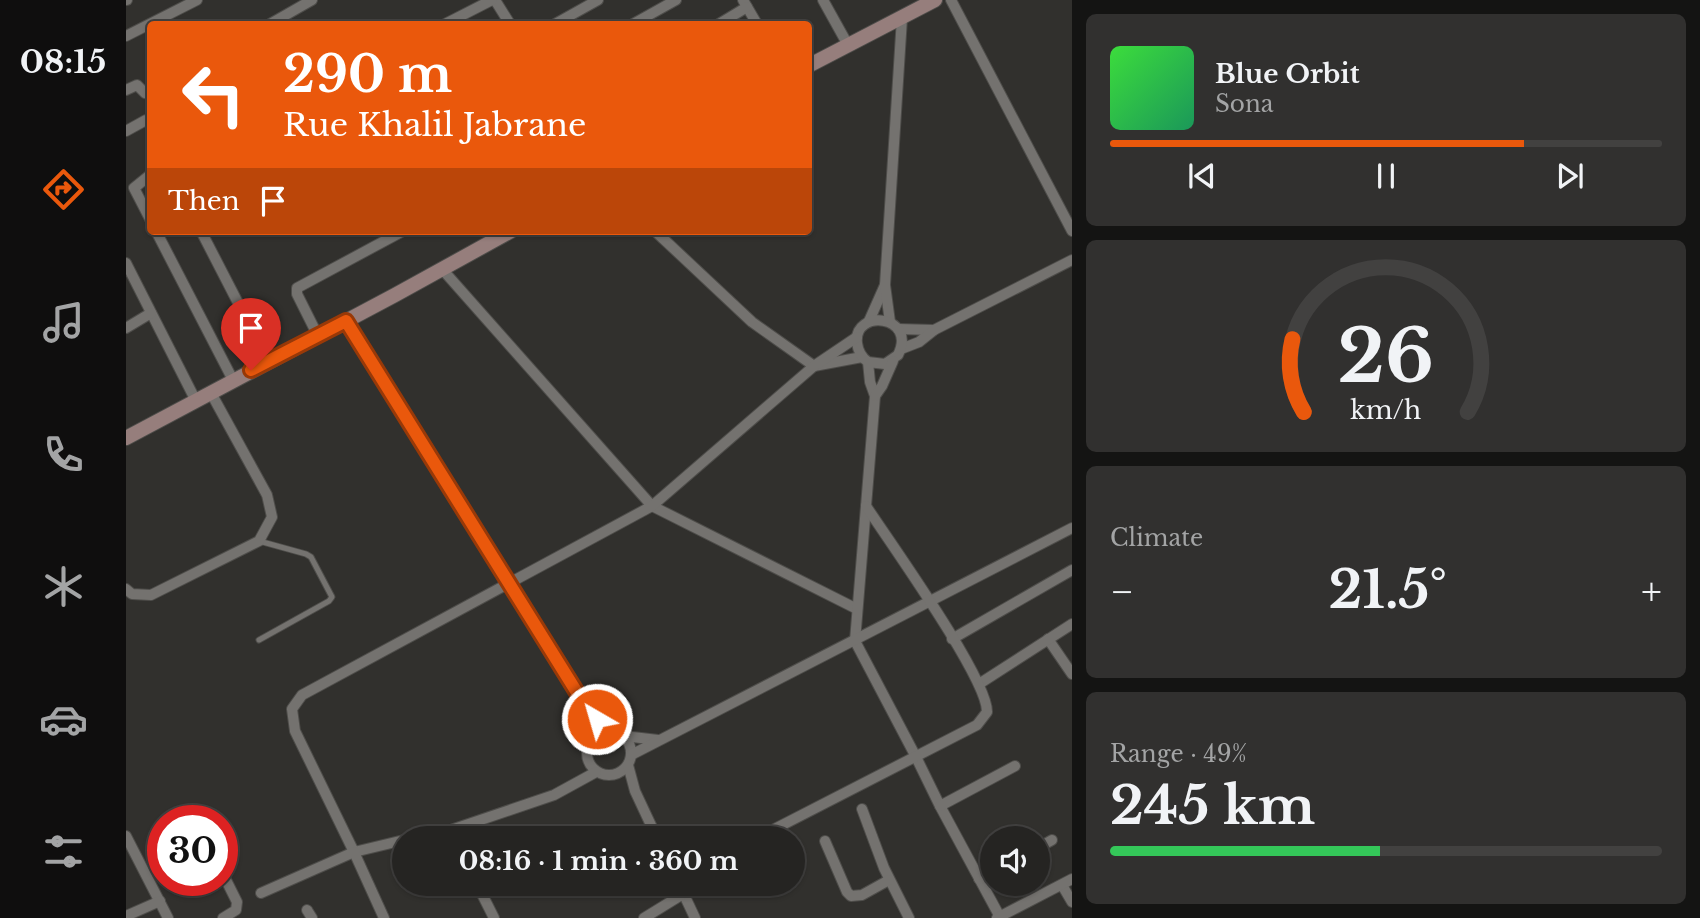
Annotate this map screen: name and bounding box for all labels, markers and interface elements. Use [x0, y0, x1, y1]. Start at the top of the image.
text: 08:15 [20, 42, 106, 82]
text: 290 m [283, 44, 452, 105]
icon: left [168, 49, 259, 140]
text: Blue Orbit [1215, 58, 1360, 90]
text: Sona [1215, 90, 1273, 118]
text: Rue Khalil Jabrane [283, 105, 586, 145]
icon: previous [1183, 157, 1221, 195]
icon: pause [1367, 157, 1405, 195]
icon: next [1551, 157, 1589, 195]
icon: directions [39, 165, 88, 214]
icon: arrive [254, 182, 292, 220]
text: Then [168, 185, 240, 217]
icon: music [39, 298, 88, 347]
pin [221, 298, 281, 370]
icon: arrive [232, 309, 270, 347]
text: 26 [1338, 311, 1434, 402]
text: km/h [1351, 395, 1421, 426]
icon: phone [39, 430, 88, 479]
text: Climate [1110, 524, 1203, 552]
text: 21.5° [1328, 558, 1447, 622]
icon: climate [39, 562, 88, 611]
text: − [1110, 568, 1134, 615]
text: + [1641, 568, 1662, 615]
position arrow [560, 682, 634, 756]
icon: car [39, 695, 88, 744]
text: Range · 49% [1110, 740, 1247, 768]
text: 245 km [1110, 774, 1315, 838]
speed limit sign: 30 [147, 805, 238, 896]
map controls [980, 826, 1050, 896]
button: sound [980, 826, 1050, 896]
icon: filters [39, 827, 88, 876]
text: 08:16 · 1 min · 360 m [459, 845, 738, 877]

